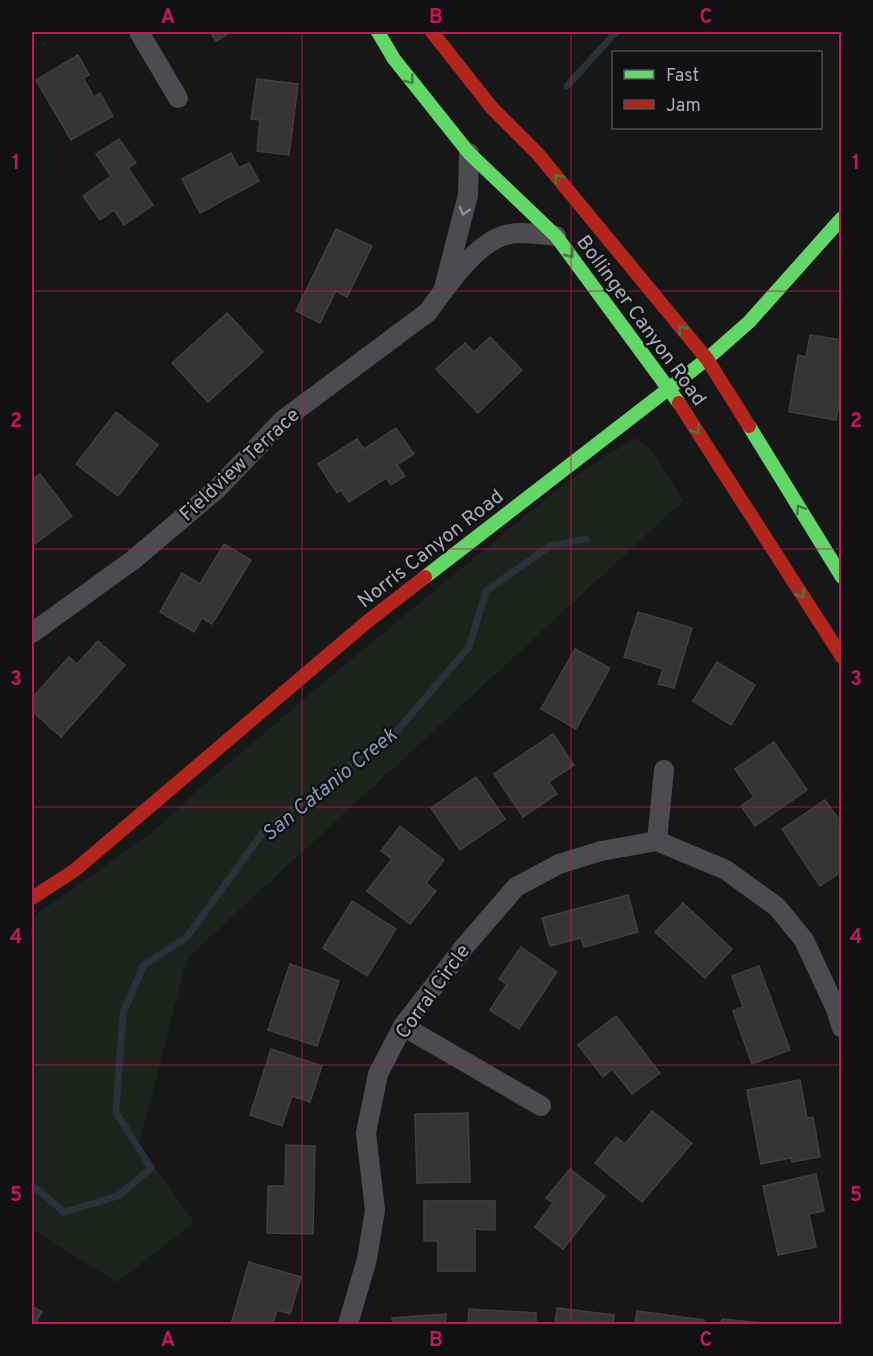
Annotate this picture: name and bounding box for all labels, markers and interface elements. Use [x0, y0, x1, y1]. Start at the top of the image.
text: A [161, 5, 175, 31]
text: B [429, 5, 443, 31]
text: C [700, 5, 712, 31]
legend [612, 51, 822, 129]
text: Fast [666, 65, 699, 88]
one-way arrow [403, 73, 414, 84]
text: Jam [666, 95, 701, 118]
text: 1 [12, 151, 20, 177]
text: 1 [852, 151, 860, 177]
one-way arrow [554, 174, 565, 185]
one-way arrow [458, 206, 471, 216]
street label: Bollinger Canyon Road [570, 231, 711, 412]
one-way arrow [563, 248, 574, 259]
one-way arrow [678, 325, 689, 336]
street label: Fieldview Terrace [175, 403, 306, 528]
text: 2 [10, 409, 22, 435]
text: 2 [850, 409, 862, 435]
one-way arrow [689, 423, 700, 434]
street label: Norris Canyon Road [353, 484, 510, 615]
one-way arrow [796, 505, 807, 516]
one-way arrow [794, 587, 805, 598]
text: 3 [10, 667, 22, 693]
text: 3 [850, 667, 862, 693]
water label: San Catanio Creek [257, 722, 403, 848]
text: 4 [10, 925, 22, 951]
text: 4 [850, 925, 862, 951]
street label: Corral Circle [391, 940, 477, 1045]
text: 5 [10, 1183, 22, 1209]
text: 5 [850, 1183, 862, 1209]
text: A [161, 1328, 175, 1354]
text: B [429, 1328, 443, 1354]
text: C [700, 1328, 712, 1354]

